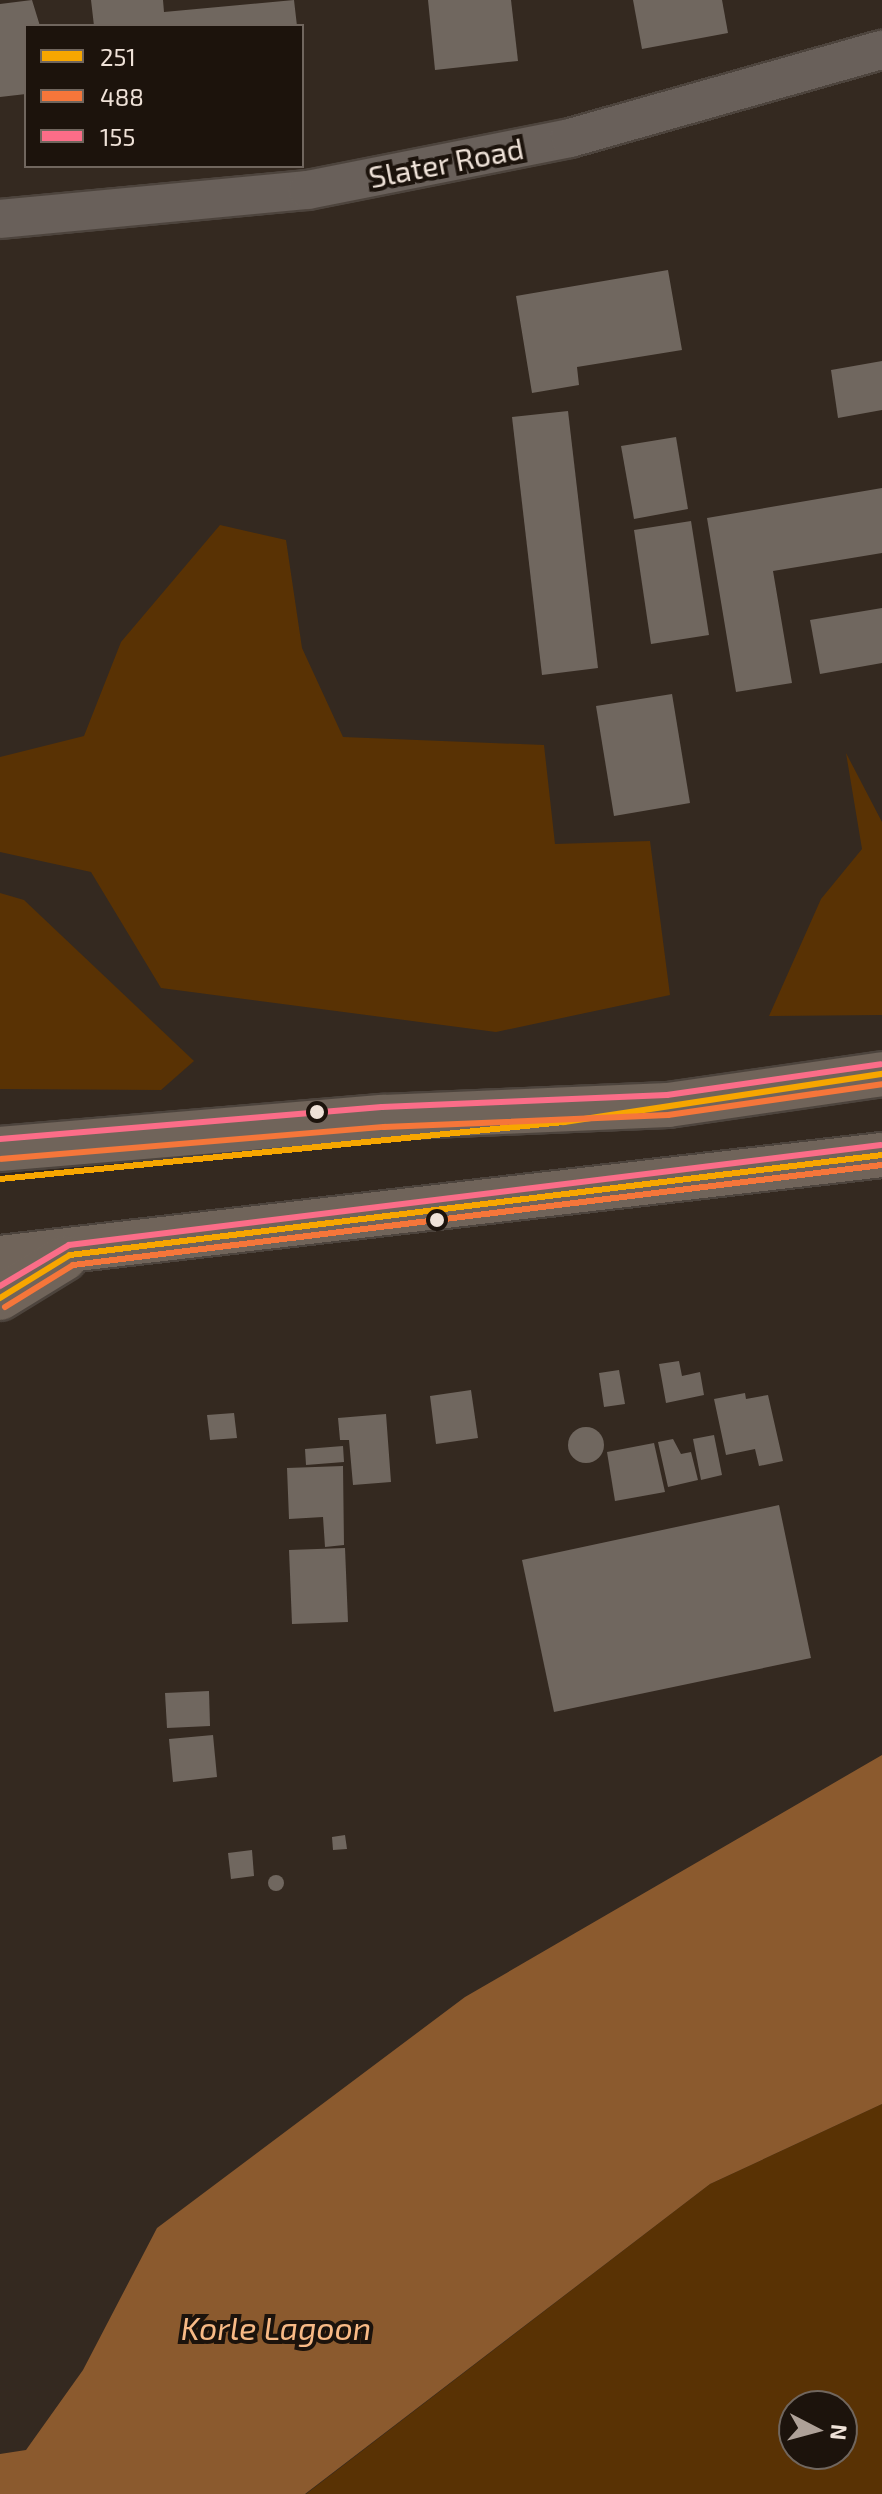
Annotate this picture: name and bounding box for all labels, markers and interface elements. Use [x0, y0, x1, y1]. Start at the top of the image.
legend [24, 24, 304, 168]
text: 251 [100, 42, 136, 71]
text: 488 [100, 82, 144, 111]
text: 155 [100, 122, 135, 151]
street label: Slater Road [365, 129, 527, 195]
unlabelled marker [309, 1104, 325, 1120]
unlabelled marker [429, 1212, 445, 1228]
water label: Korle Lagoon [181, 2308, 371, 2346]
north arrow [778, 2390, 858, 2470]
text: N [826, 2423, 854, 2442]

